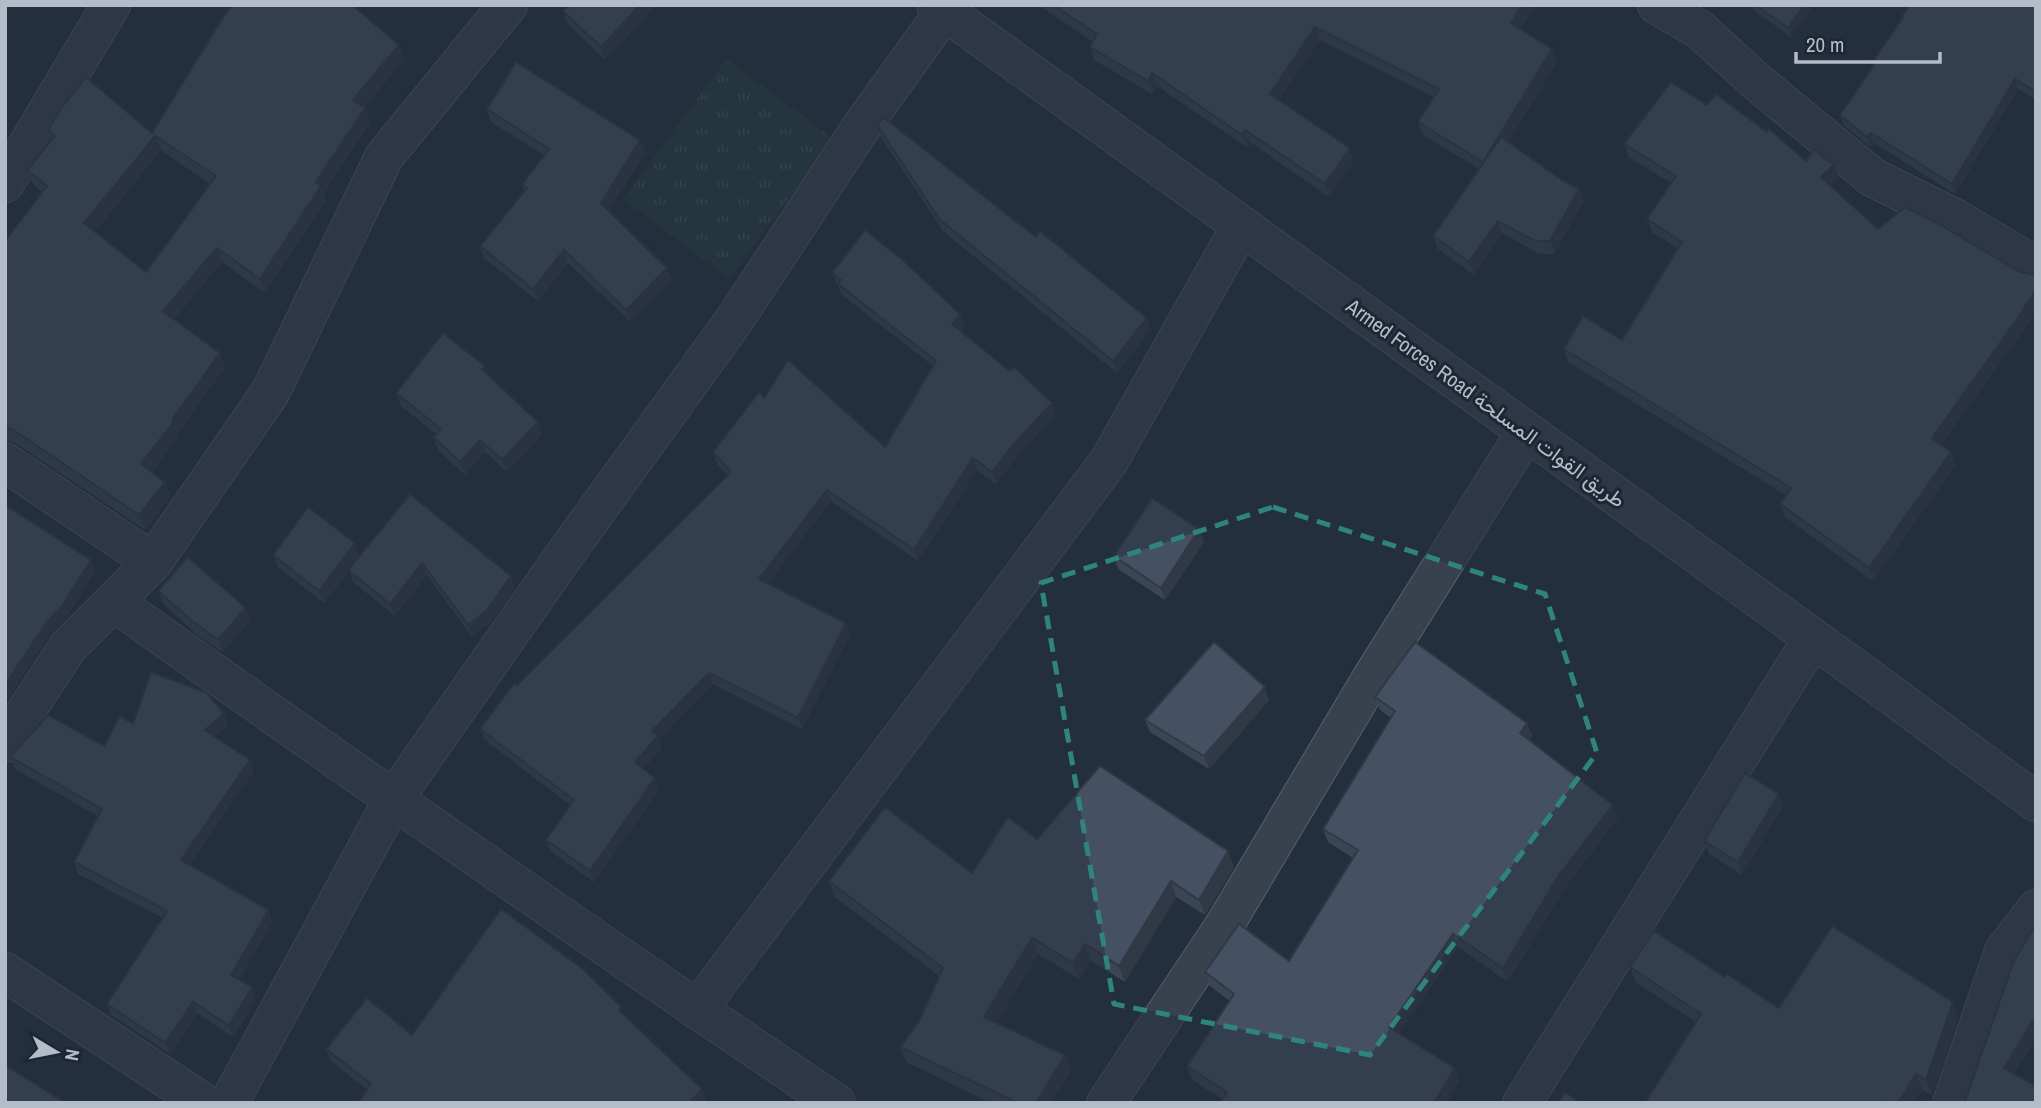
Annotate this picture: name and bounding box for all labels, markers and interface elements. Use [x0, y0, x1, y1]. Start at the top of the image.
scale bar [1796, 21, 1940, 65]
text: 20 m [1806, 30, 1844, 59]
street label: Armed Forces Road طريق القوات المسلحة [1340, 291, 1632, 514]
north arrow [21, 1017, 91, 1087]
text: N [59, 1047, 87, 1063]

